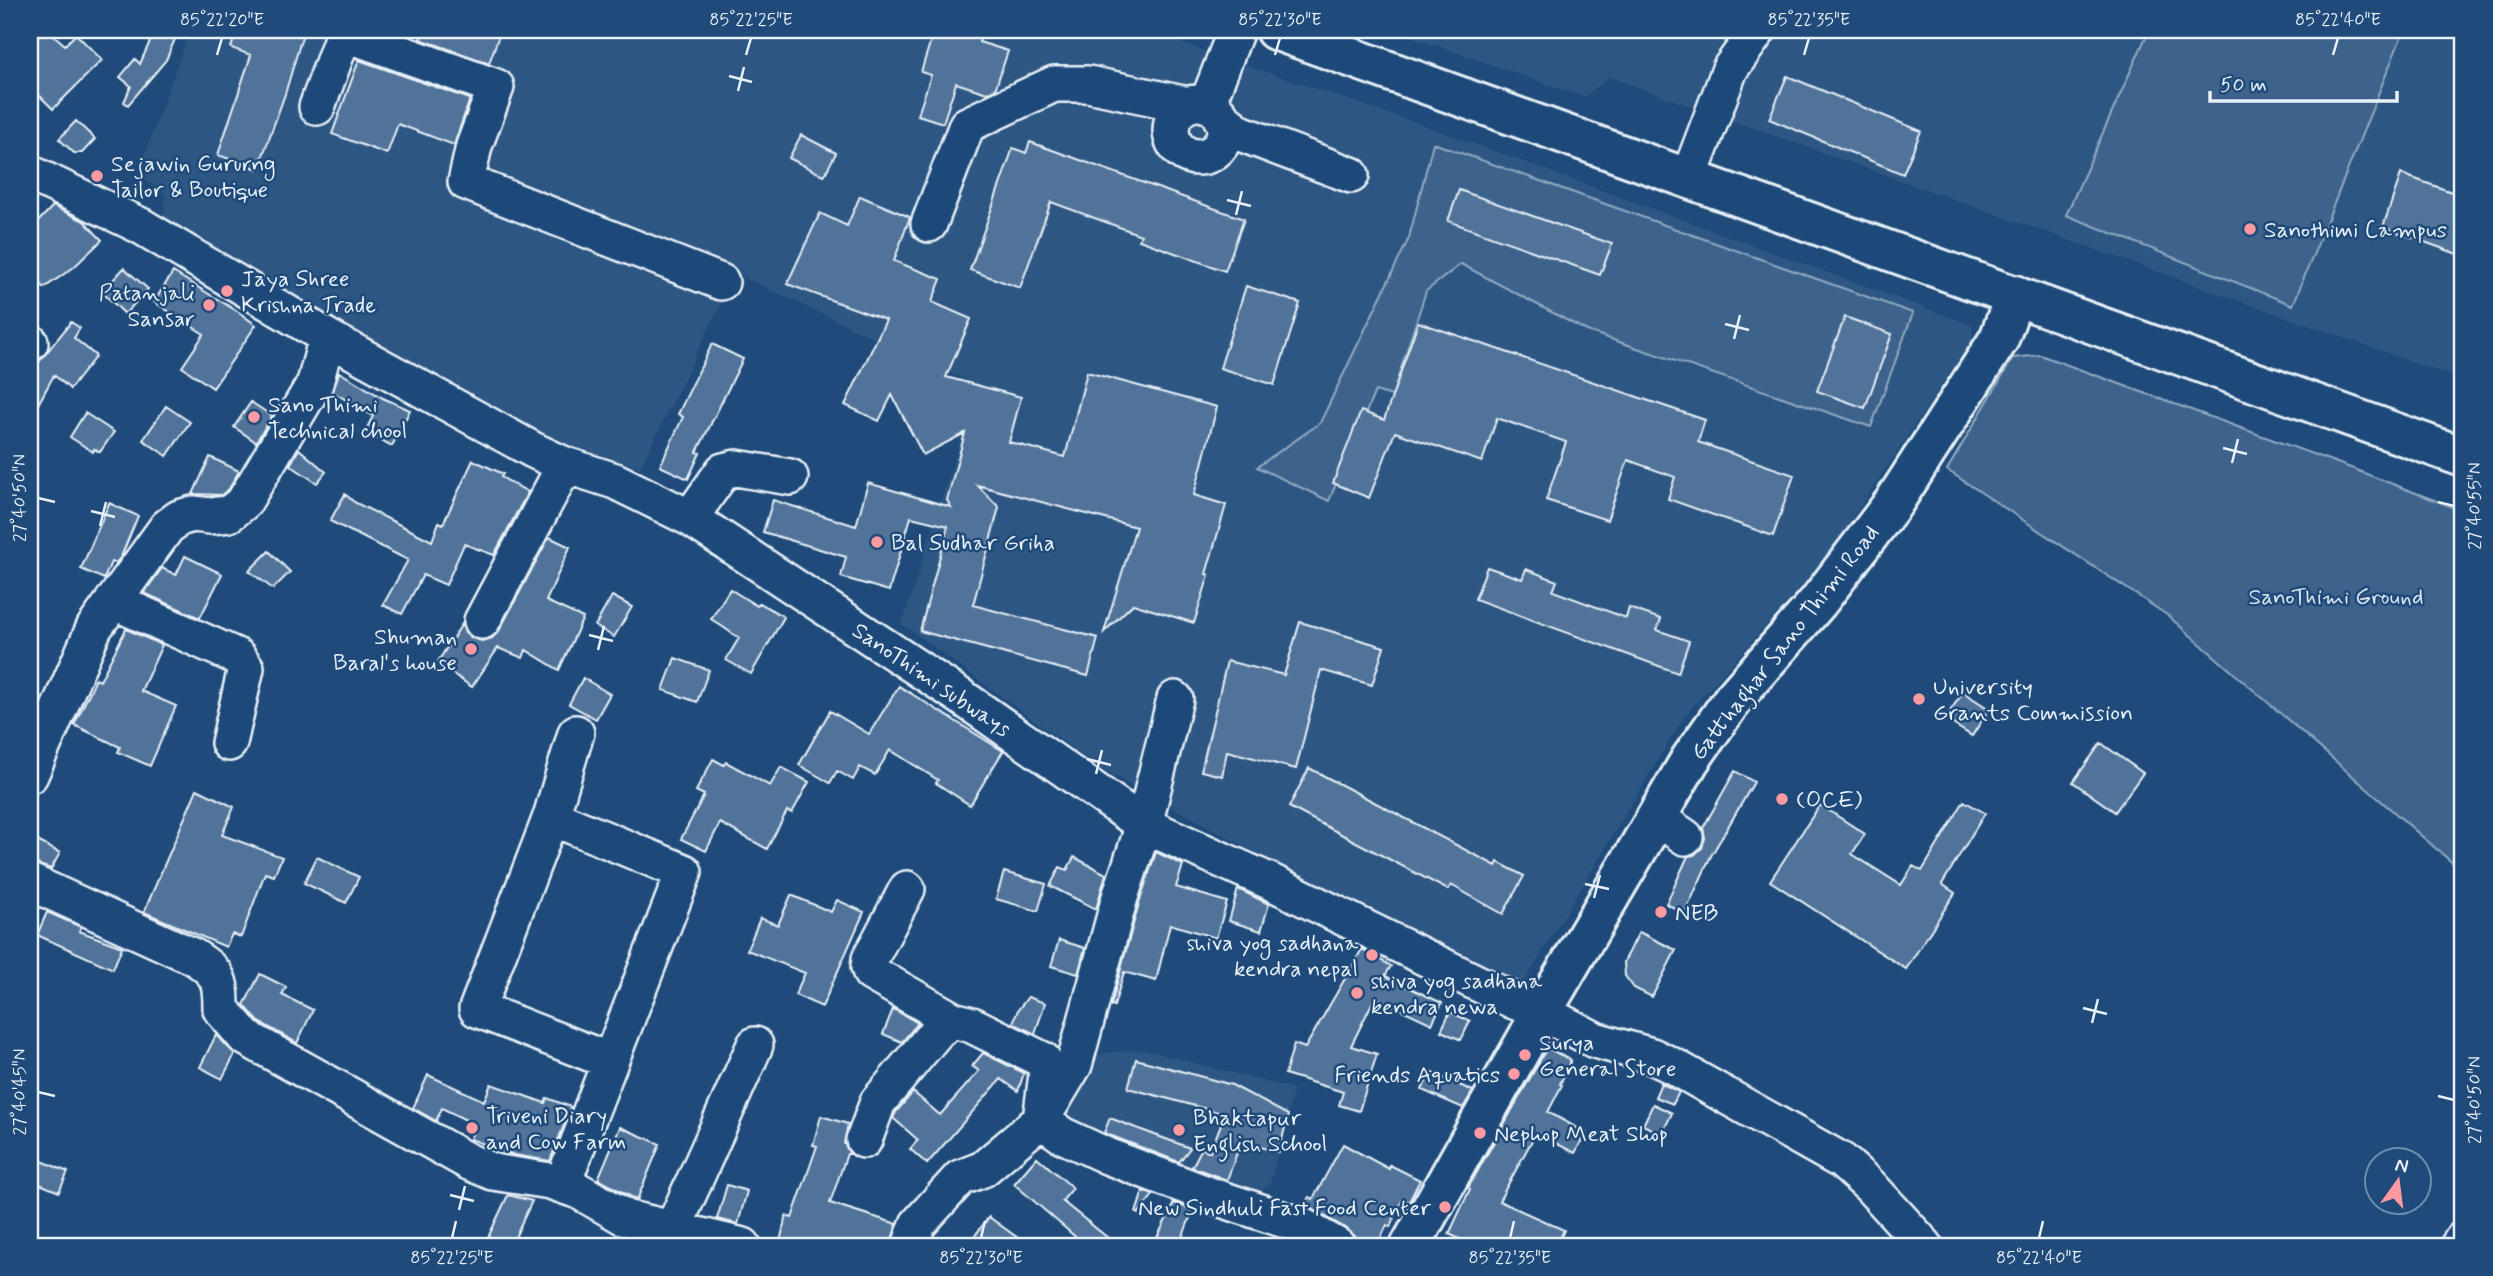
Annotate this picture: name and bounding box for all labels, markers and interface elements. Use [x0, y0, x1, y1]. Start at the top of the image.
text: 85°22'20"E [180, 8, 264, 32]
text: 85°22'25"E [709, 8, 793, 32]
text: 85°22'30"E [1238, 8, 1322, 32]
text: 85°22'35"E [1768, 8, 1850, 32]
text: 85°22'40"E [2295, 8, 2381, 32]
scale bar [2210, 60, 2397, 104]
text: 50 m [2220, 71, 2267, 99]
place label: Sejawin Gururng Tailor & Boutique [111, 150, 276, 206]
marker: Sejawin Gururng Tailor & Boutique [89, 168, 105, 184]
place label: Sanothimi Campus [2264, 216, 2447, 246]
marker: Sanothimi Campus [2242, 221, 2258, 237]
place label: Jaya Shree Krishna Trade [241, 265, 376, 321]
place label: Patanjali Sansar [99, 279, 195, 335]
marker: Jaya Shree Krishna Trade [219, 283, 235, 299]
marker: Patanjali Sansar [201, 297, 217, 313]
place label: Sano Thimi Technical chool [268, 391, 407, 447]
marker: Sano Thimi Technical chool [246, 409, 262, 425]
text: 27°40'50"N [8, 454, 32, 542]
text: 27°40'55"N [2463, 462, 2487, 550]
street label: Gatthaghar Sano Thimi Road [1684, 520, 1888, 768]
place label: Bal Sudhar Griha [891, 529, 1055, 559]
marker: Bal Sudhar Griha [869, 534, 885, 550]
park label: SanoThimi Ground [2248, 583, 2424, 613]
street label: SanoThimi subways [846, 616, 1016, 745]
place label: Shuman Baral's house [333, 623, 457, 679]
marker: Shuman Baral's house [463, 641, 479, 657]
place label: University Grants Commission [1933, 673, 2133, 729]
marker: University Grants Commission [1911, 691, 1927, 707]
place label: (OCE) [1796, 786, 1862, 816]
marker: (OCE) [1774, 791, 1790, 807]
place label: NEB [1675, 899, 1718, 929]
marker: NEB [1653, 904, 1669, 920]
place label: shiva yog sadhana kendra nepal [1187, 929, 1358, 985]
marker: shiva yog sadhana kendra nepal [1364, 947, 1380, 963]
place label: shiva yog sadhana kendra newa [1371, 967, 1542, 1023]
marker: shiva yog sadhana kendra newa [1349, 985, 1365, 1001]
place label: Surya General Store [1539, 1029, 1676, 1085]
marker: Surya General Store [1517, 1047, 1533, 1063]
text: 27°40'45"N [8, 1048, 32, 1136]
text: 27°40'50"N [2463, 1056, 2487, 1144]
place label: Friends Aquatics [1334, 1061, 1500, 1091]
marker: Friends Aquatics [1506, 1066, 1522, 1082]
place label: Triveni Diary and Cow Farm [486, 1102, 626, 1158]
place label: Bhaktapur English School [1193, 1104, 1327, 1162]
marker: Triveni Diary and Cow Farm [464, 1120, 480, 1136]
place label: Nephop Meat Shop [1494, 1120, 1668, 1150]
marker: Bhaktapur English School [1171, 1122, 1187, 1138]
marker: Nephop Meat Shop [1472, 1125, 1488, 1141]
north arrow [2364, 1146, 2434, 1216]
text: N [2393, 1152, 2411, 1180]
place label: New Sindhuli Fast Food Center [1138, 1194, 1431, 1224]
marker: New Sindhuli Fast Food Center [1437, 1199, 1453, 1215]
text: 85°22'25"E [410, 1246, 494, 1270]
text: 85°22'30"E [939, 1246, 1023, 1270]
text: 85°22'35"E [1469, 1246, 1551, 1270]
text: 85°22'40"E [1996, 1246, 2082, 1270]

